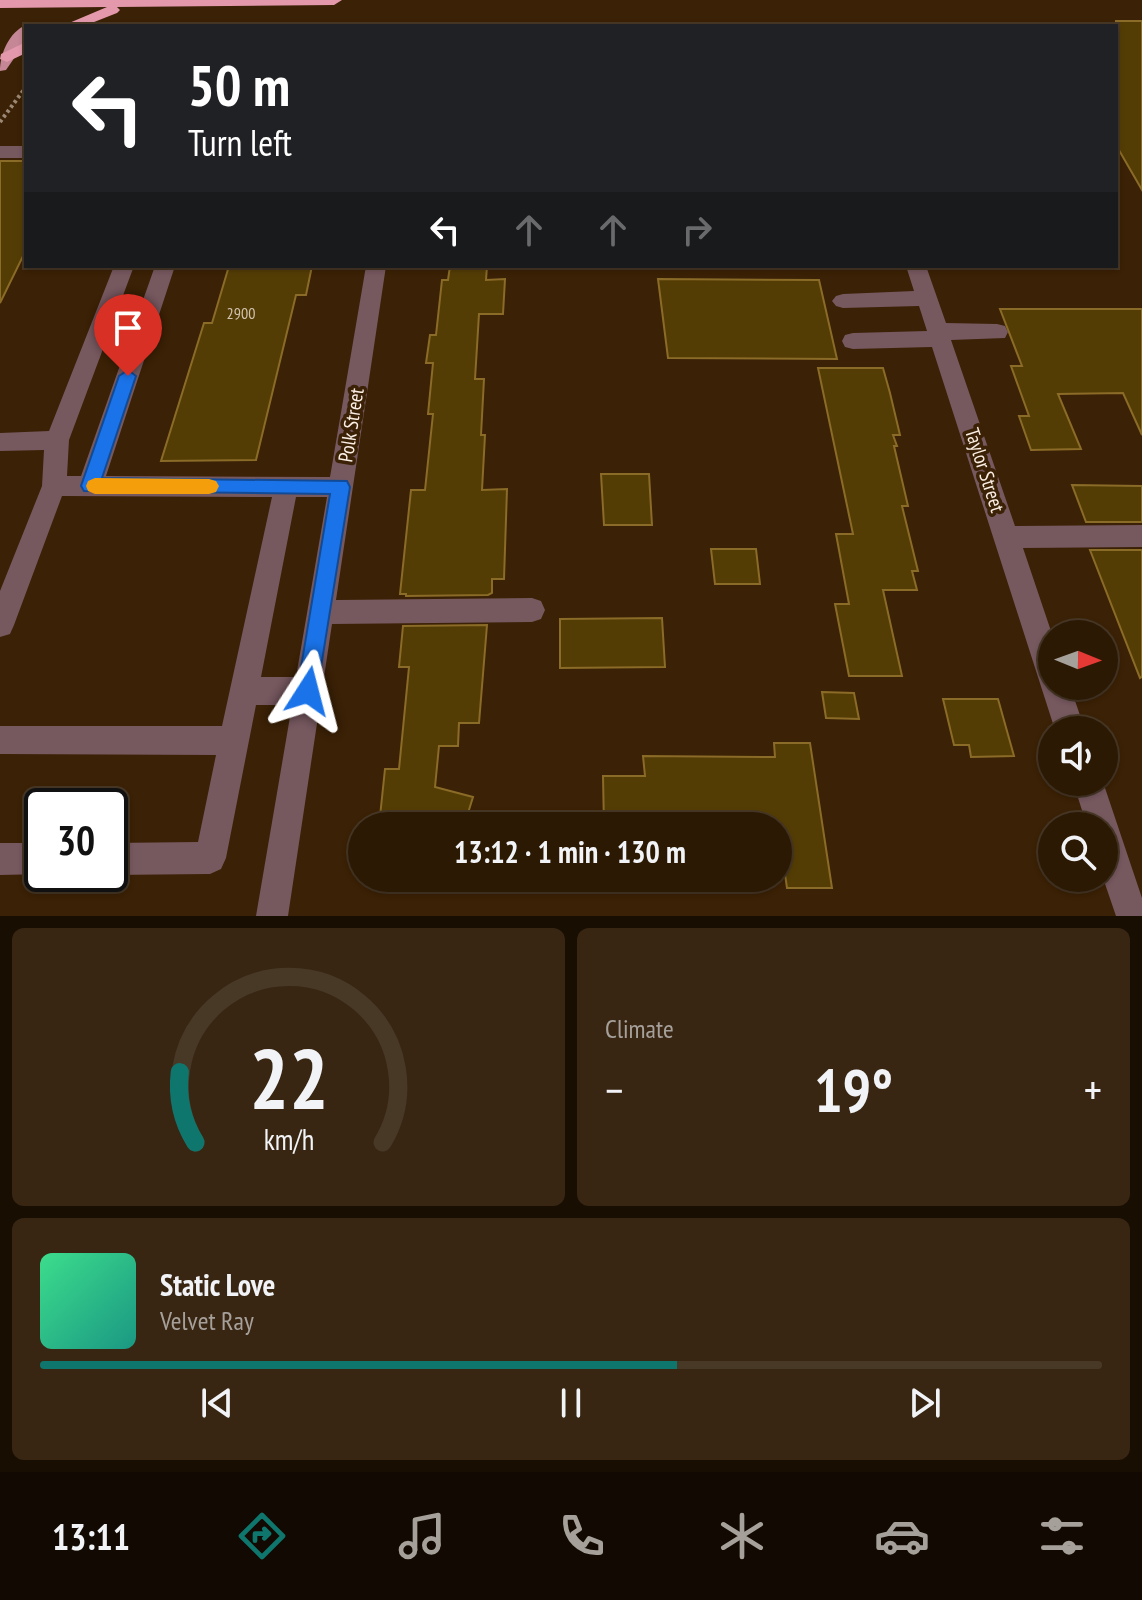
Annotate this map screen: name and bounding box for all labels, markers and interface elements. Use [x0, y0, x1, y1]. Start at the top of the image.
text: 50 m [188, 49, 290, 121]
icon: left [56, 56, 160, 160]
text: Turn left [188, 119, 292, 166]
icon: left [423, 208, 467, 252]
icon: ahead [507, 208, 551, 252]
icon: ahead [591, 208, 635, 252]
icon: right [675, 208, 719, 252]
pin [94, 294, 162, 376]
house number: 2900 [227, 303, 255, 323]
icon: arrive [106, 306, 150, 350]
street label: Polk Street [332, 386, 370, 464]
street label: Taylor Street [959, 425, 1011, 516]
north arrow [1038, 620, 1118, 700]
map controls [1038, 620, 1118, 892]
position arrow [266, 649, 350, 733]
button: sound [1038, 716, 1118, 796]
speed limit sign: 30 [24, 788, 128, 892]
button: search [1038, 812, 1118, 892]
text: 13:12 · 1 min · 130 m [454, 832, 686, 871]
text: Climate [605, 1012, 674, 1045]
text: 22 [249, 1024, 328, 1132]
text: 19° [814, 1051, 893, 1129]
text: − [605, 1061, 623, 1118]
text: + [1084, 1061, 1102, 1118]
text: km/h [263, 1121, 314, 1158]
text: Static Love [160, 1265, 275, 1304]
text: Velvet Ray [160, 1304, 254, 1337]
icon: previous [195, 1381, 239, 1425]
icon: pause [549, 1381, 593, 1425]
icon: next [903, 1381, 947, 1425]
icon: directions [234, 1508, 290, 1564]
icon: music [394, 1508, 450, 1564]
icon: phone [554, 1508, 610, 1564]
icon: climate [714, 1508, 770, 1564]
icon: car [874, 1508, 930, 1564]
icon: filters [1034, 1508, 1090, 1564]
text: 13:11 [52, 1513, 130, 1560]

